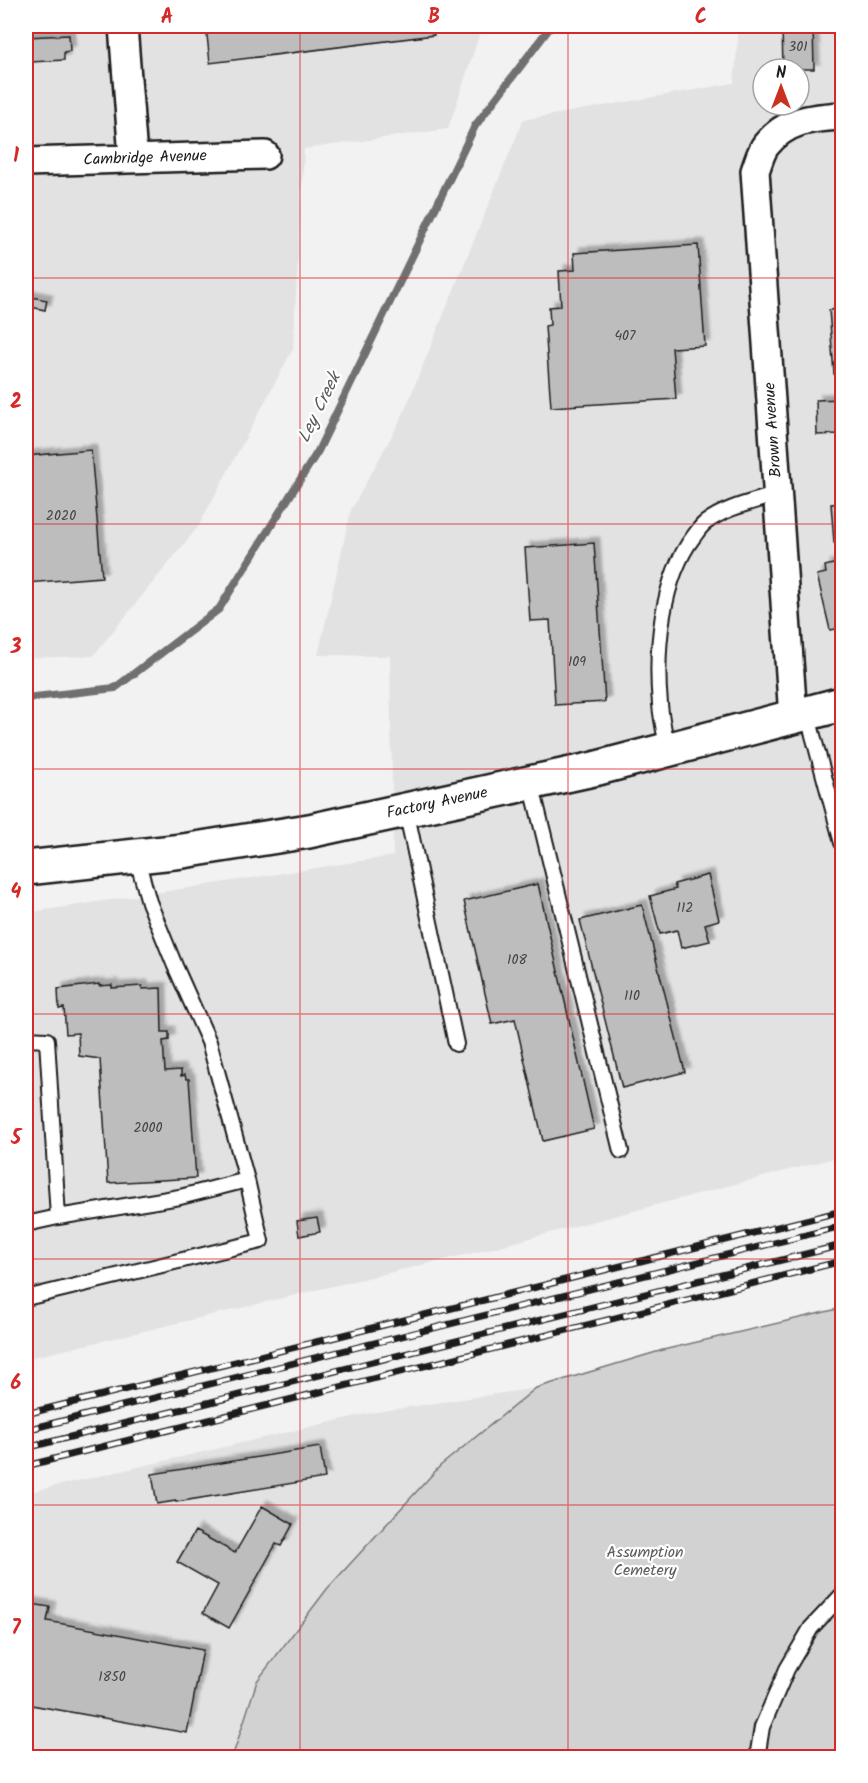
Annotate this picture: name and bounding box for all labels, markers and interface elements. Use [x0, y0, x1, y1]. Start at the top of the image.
text: A [161, 2, 173, 34]
text: B [428, 2, 440, 34]
text: C [695, 2, 707, 34]
house number: 301 [788, 36, 808, 58]
north arrow [751, 57, 811, 117]
text: N [776, 61, 786, 86]
text: 1 [13, 141, 19, 173]
street label: Cambridge Avenue [83, 143, 207, 173]
house number: 407 [614, 325, 636, 347]
water label: Ley Creek [291, 366, 351, 448]
street label: Brown Avenue [757, 381, 789, 479]
text: 2 [10, 387, 22, 419]
house number: 2020 [46, 505, 76, 527]
text: 3 [10, 632, 22, 664]
house number: 109 [568, 651, 586, 673]
street label: Factory Avenue [384, 780, 490, 826]
text: 4 [11, 877, 22, 909]
house number: 112 [677, 897, 693, 919]
house number: 108 [507, 949, 527, 971]
house number: 110 [624, 985, 640, 1007]
house number: 2000 [133, 1117, 163, 1139]
text: 5 [10, 1123, 23, 1155]
text: 6 [11, 1368, 22, 1400]
park label: Assumption Cemetery [606, 1540, 684, 1583]
text: 7 [11, 1613, 21, 1645]
house number: 1850 [98, 1666, 126, 1688]

